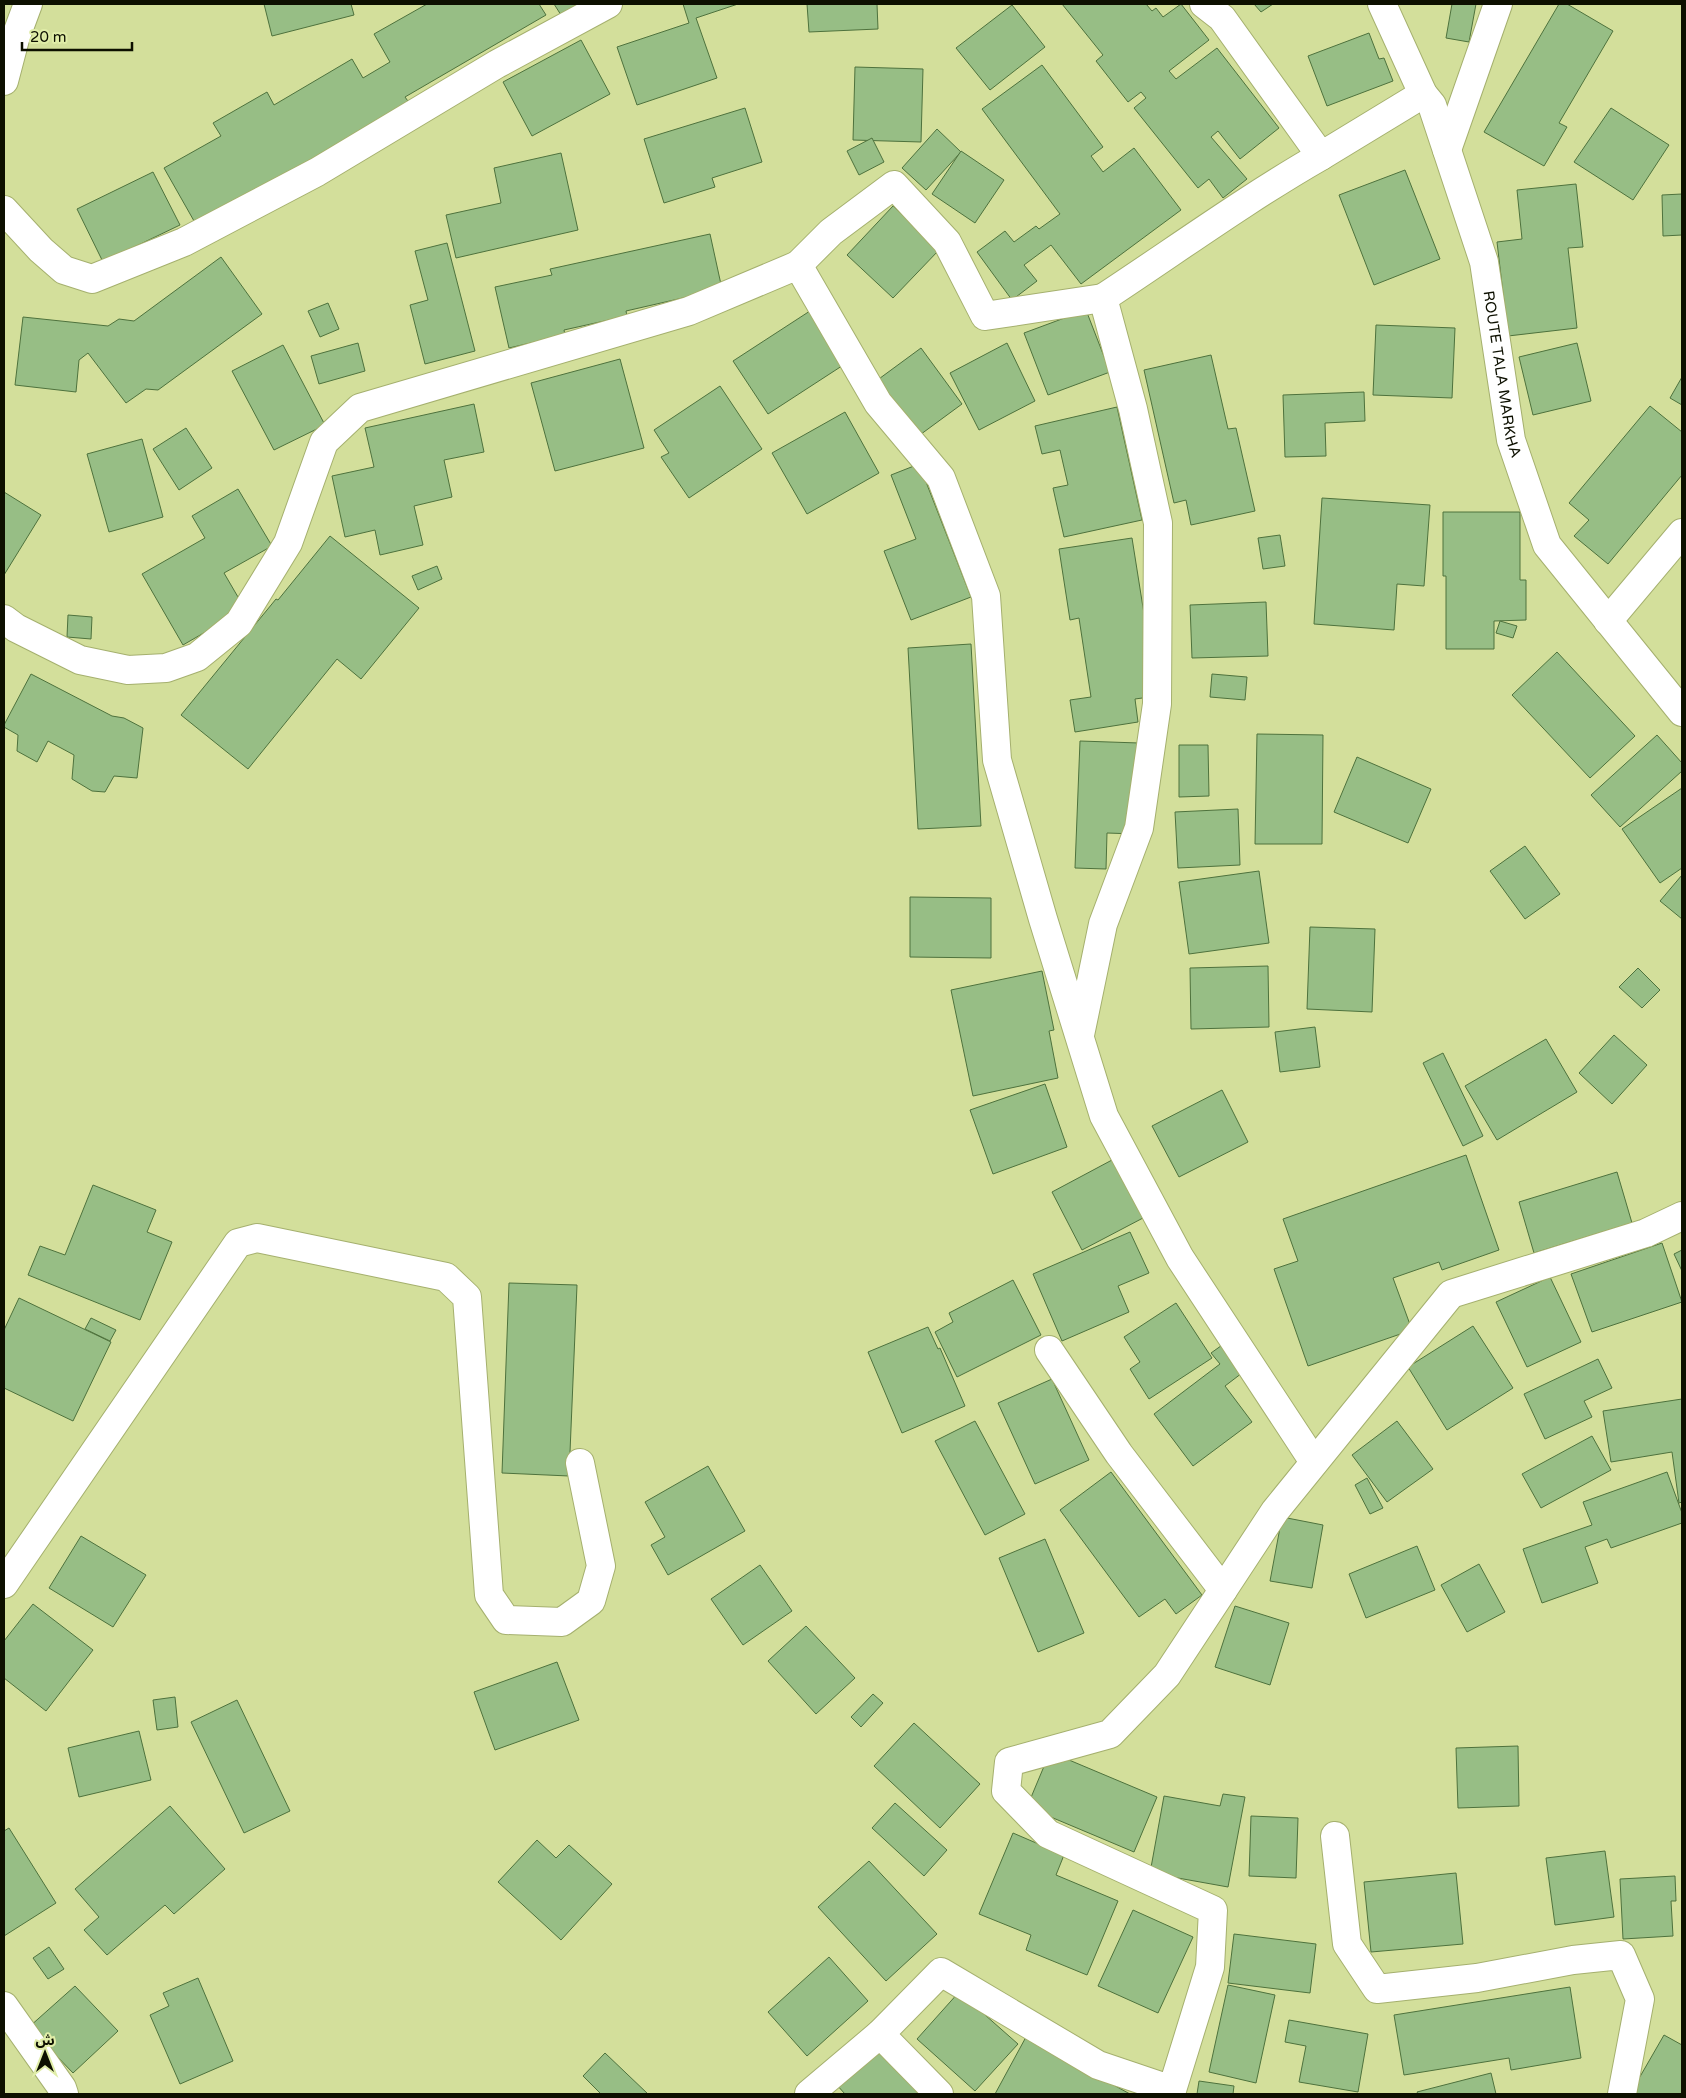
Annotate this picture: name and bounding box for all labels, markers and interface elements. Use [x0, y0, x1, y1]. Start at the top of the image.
scale bar [22, 20, 132, 52]
text: 20 m [30, 28, 67, 46]
street label: ROUTE TALA MARKHA [1479, 289, 1525, 460]
north arrow [20, 2028, 70, 2078]
text: ش [35, 2032, 55, 2049]

